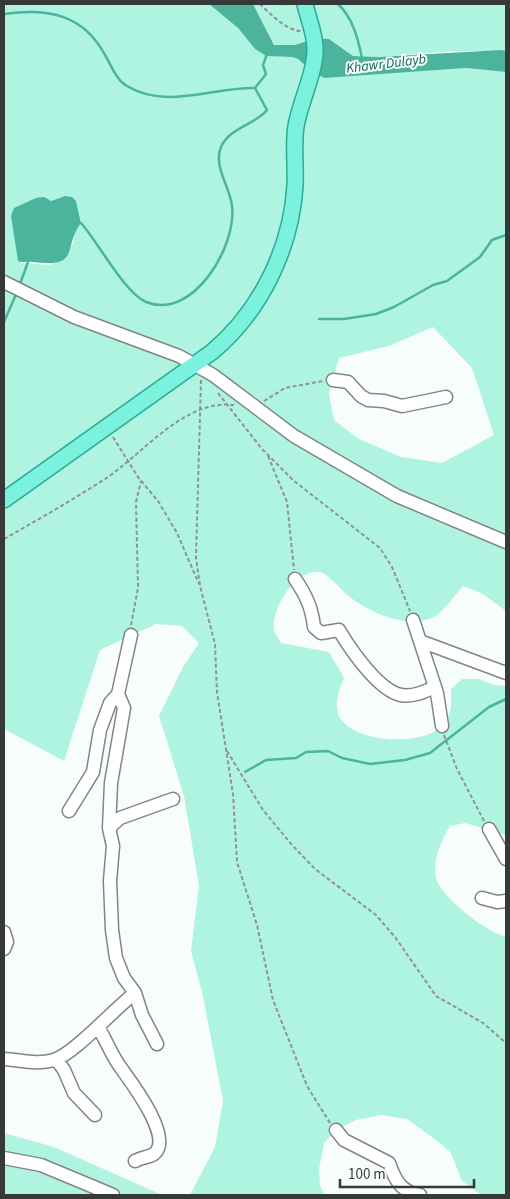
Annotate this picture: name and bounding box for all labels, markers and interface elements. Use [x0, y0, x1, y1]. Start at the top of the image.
water label: Khawr Dulayb [345, 49, 427, 79]
scale bar [340, 1156, 474, 1188]
text: 100 m [348, 1164, 386, 1185]

